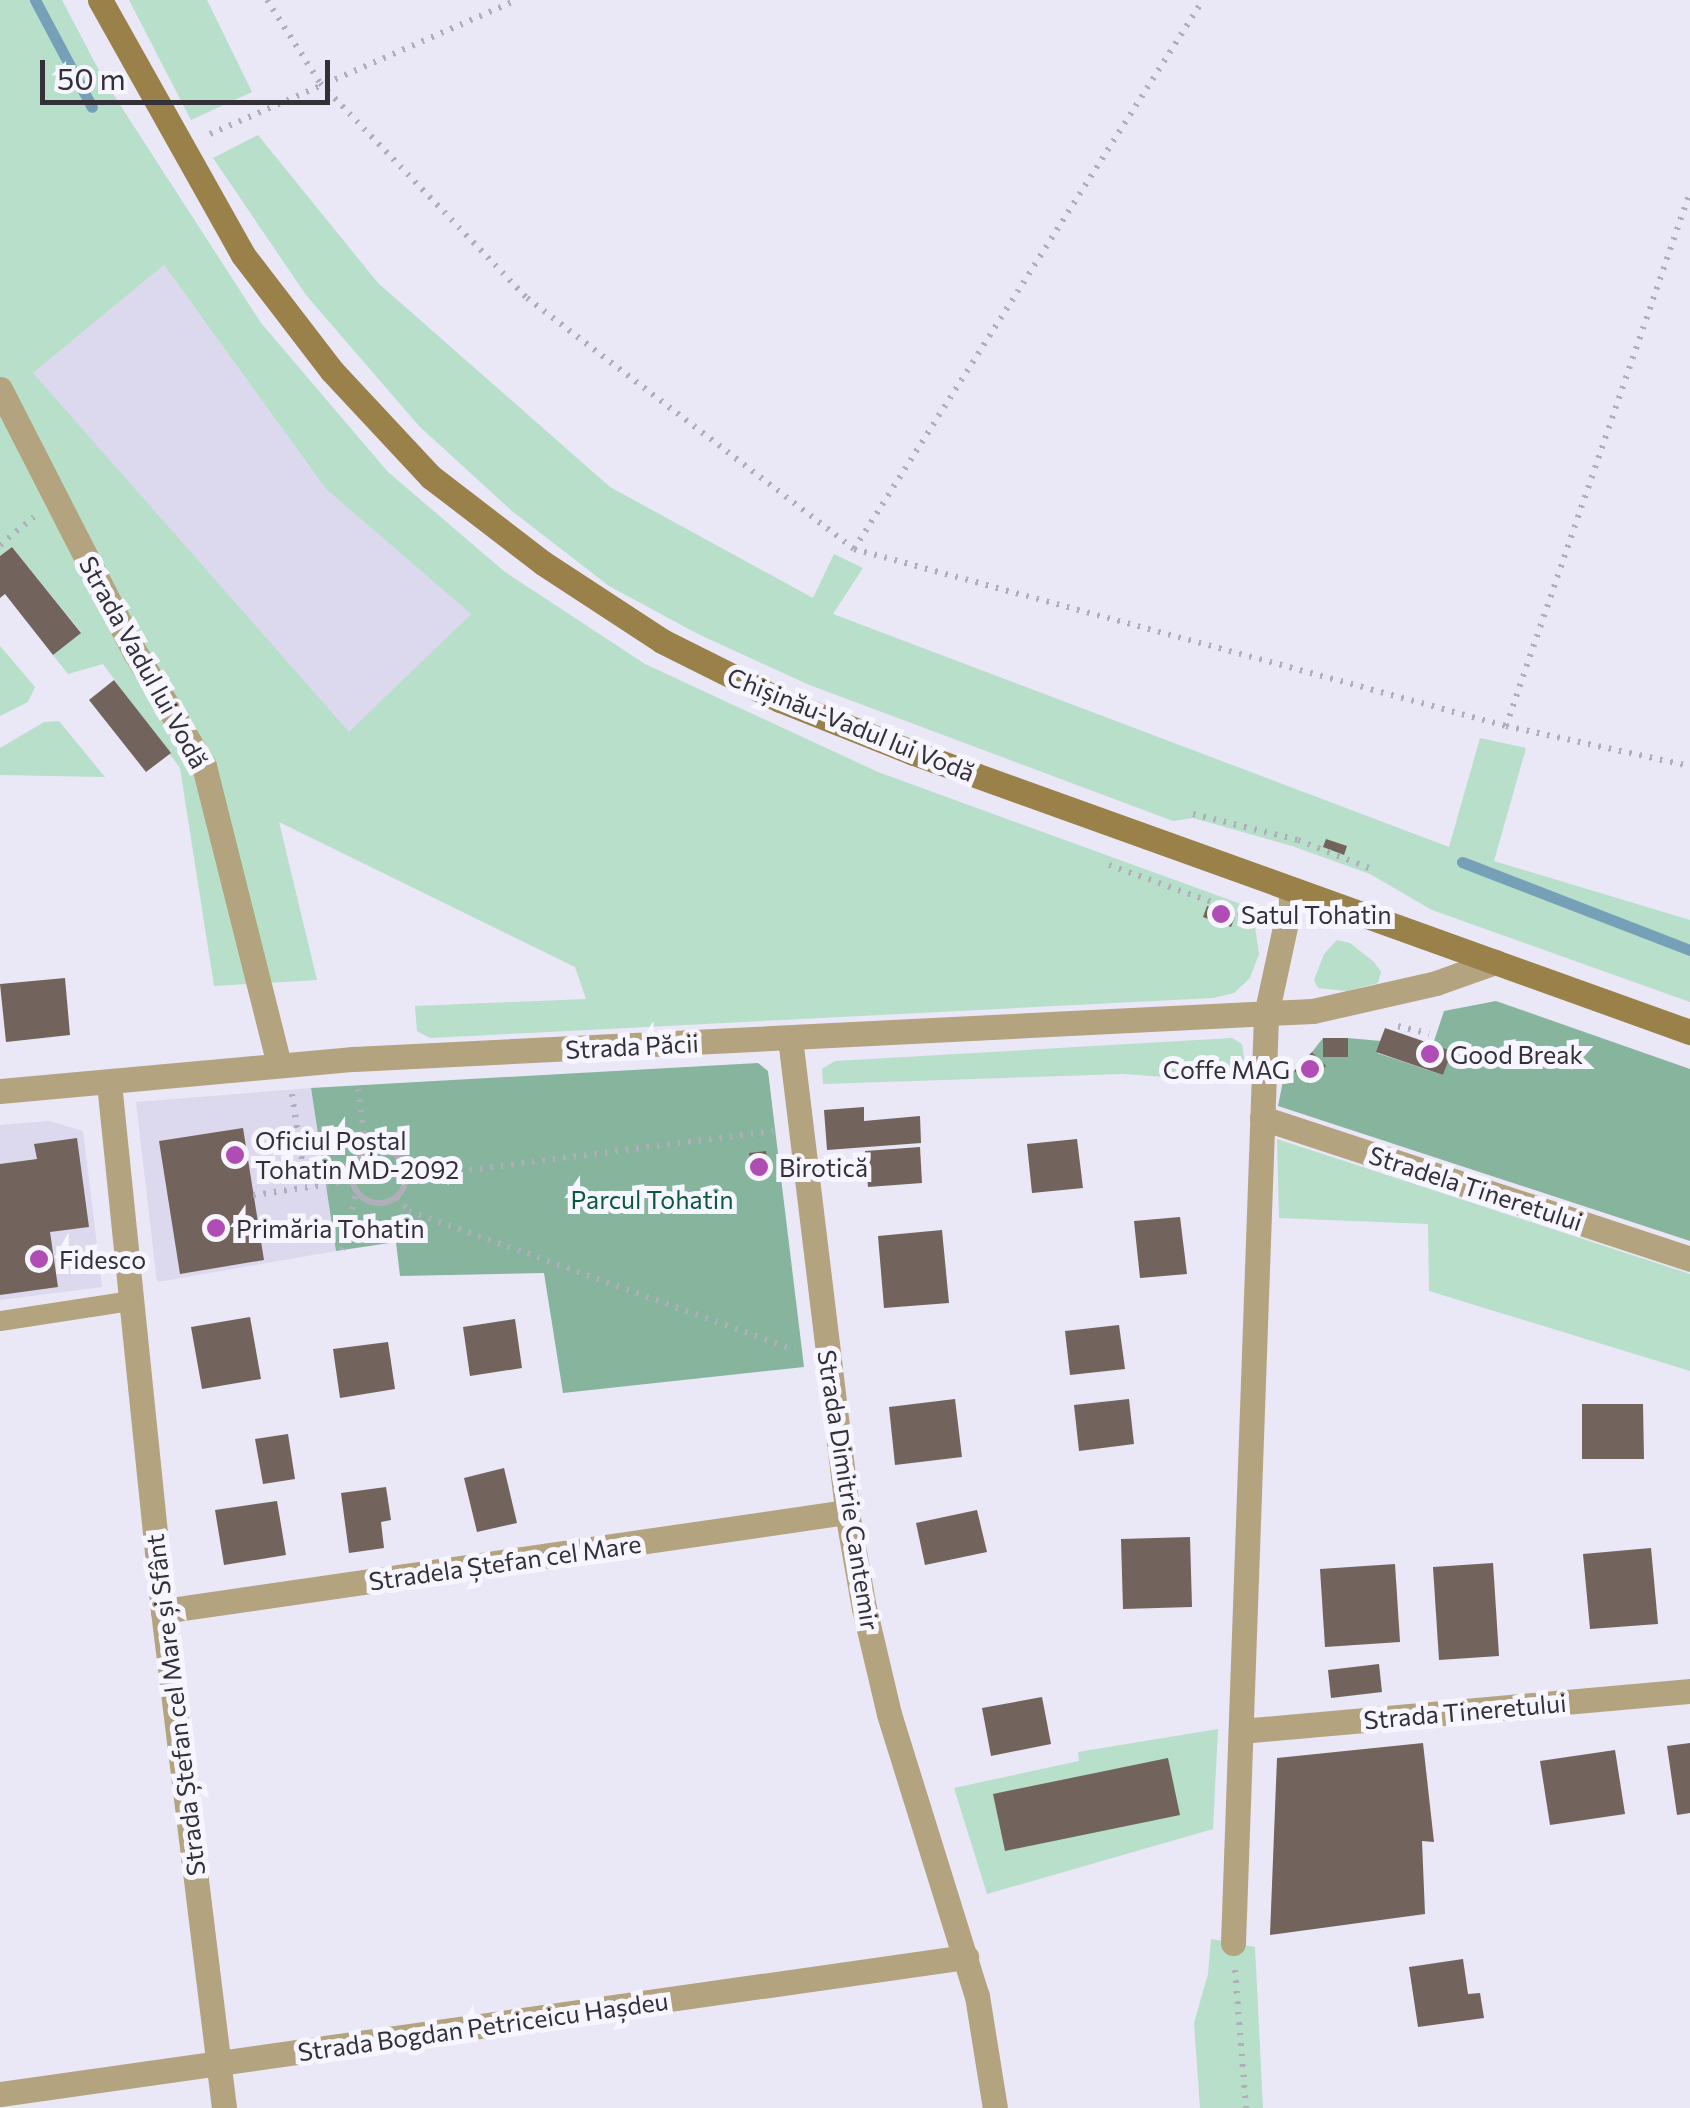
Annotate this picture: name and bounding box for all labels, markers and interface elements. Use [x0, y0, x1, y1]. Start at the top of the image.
scale bar [45, 40, 335, 102]
text: 50 m [57, 59, 126, 96]
street label: Strada Vadul lui Vodă [73, 551, 215, 773]
street label: Chișinău-Vadul lui Vodă [723, 661, 979, 787]
place label: Satul Tohatin [1241, 899, 1392, 929]
marker: Satul Tohatin [1210, 903, 1232, 925]
street label: Strada Păcii [564, 1028, 700, 1064]
place label: Good Break [1450, 1039, 1583, 1069]
marker: Good Break [1419, 1043, 1441, 1065]
place label: Coffe MAG [1163, 1054, 1290, 1084]
marker: Coffe MAG [1299, 1058, 1321, 1080]
place label: Oficiul Poștal Tohatin MD-2092 [255, 1126, 459, 1185]
street label: Stradela Tineretului [1365, 1139, 1587, 1237]
marker: Oficiul Poștal Tohatin MD-2092 [224, 1144, 246, 1166]
place label: Birotică [779, 1152, 868, 1182]
marker: Birotică [748, 1156, 770, 1178]
park label: Parcul Tohatin [570, 1184, 734, 1214]
place label: Primăria Tohatin [236, 1213, 425, 1243]
marker: Primăria Tohatin [205, 1217, 227, 1239]
place label: Fidesco [59, 1244, 146, 1274]
marker: Fidesco [28, 1248, 50, 1270]
street label: Strada Dimitrie Cantemir [812, 1348, 886, 1632]
street label: Stradela Ștefan cel Mare [367, 1528, 643, 1596]
street label: Strada Ștefan cel Mare și Sfânt [139, 1532, 211, 1878]
street label: Strada Tineretului [1362, 1687, 1568, 1735]
street label: Strada Bogdan Petriceicu Hașdeu [296, 1985, 670, 2067]

